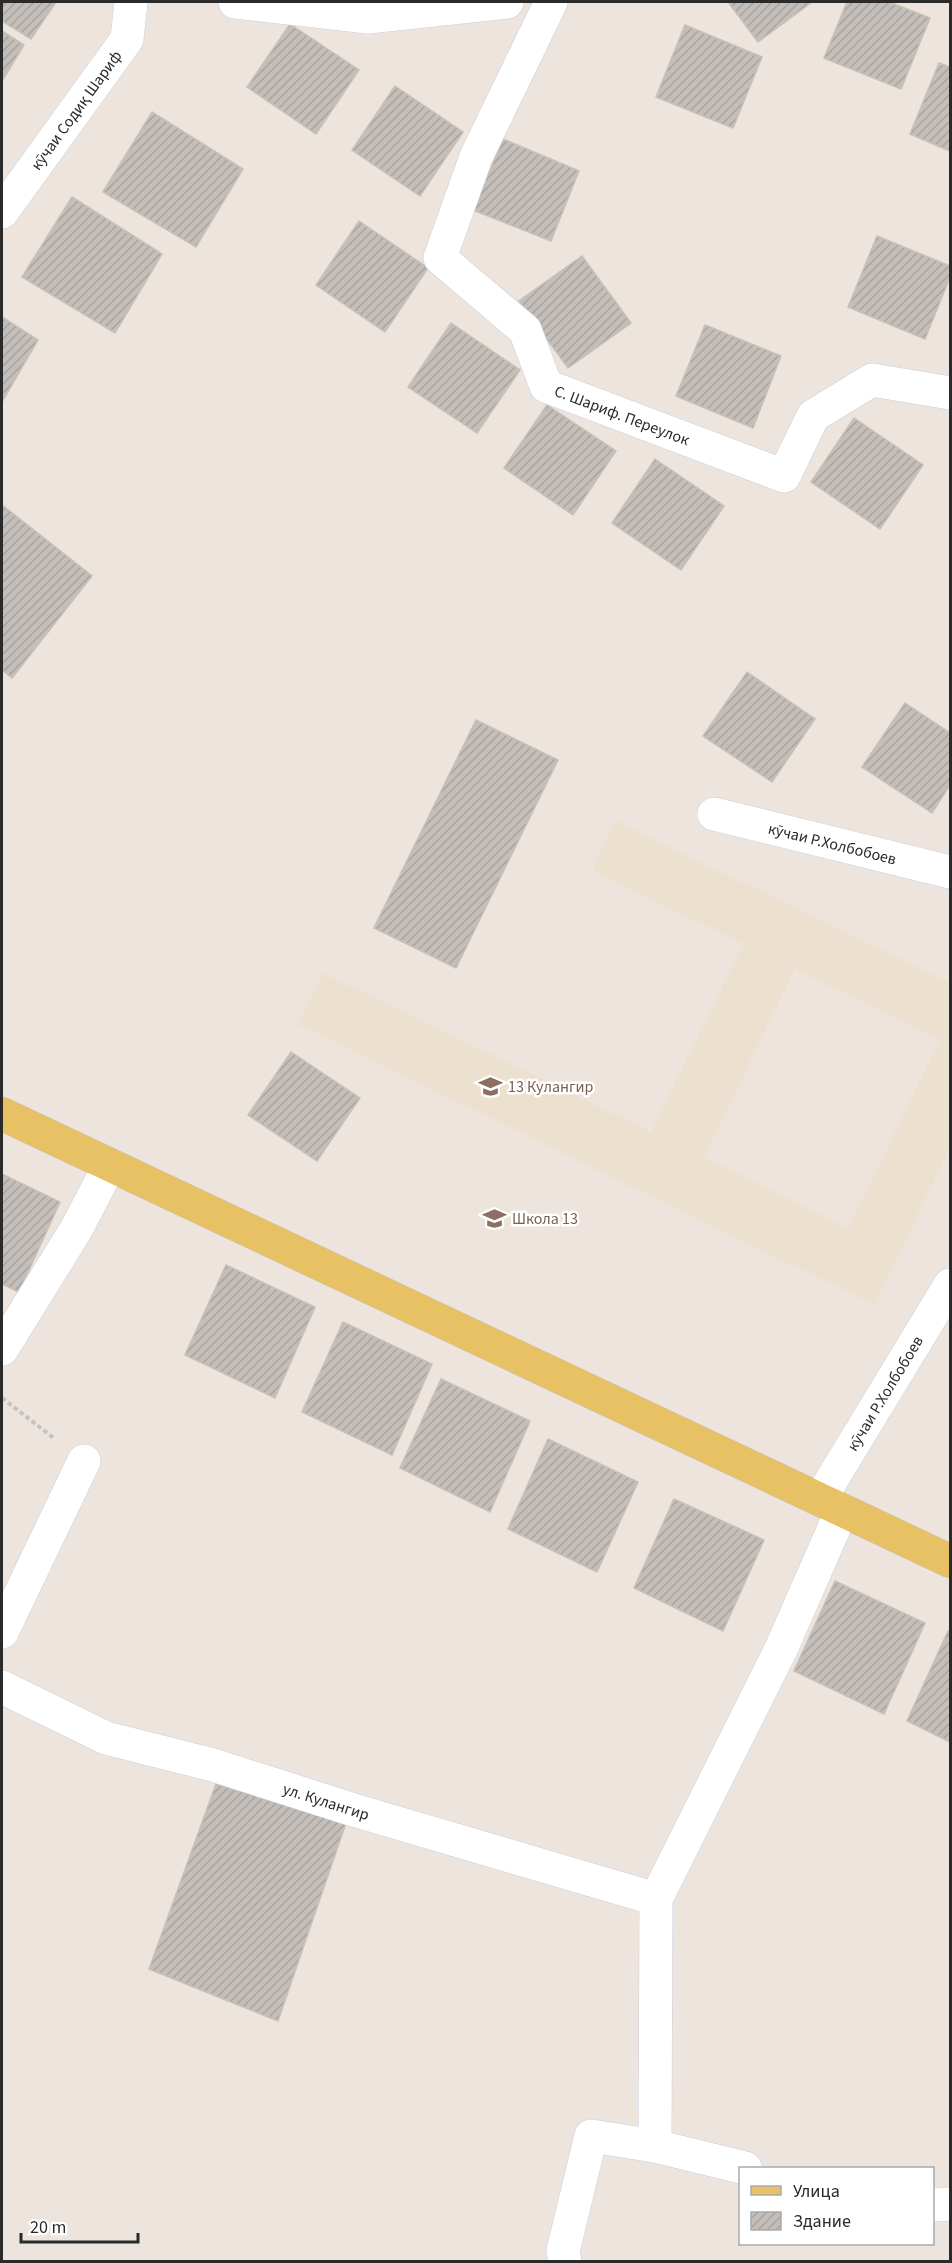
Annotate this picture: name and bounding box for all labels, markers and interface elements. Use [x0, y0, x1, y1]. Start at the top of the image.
street label: кӯчаи Содиқ Шариф [26, 46, 127, 175]
street label: С. Шариф. Переулок [551, 380, 693, 451]
street label: кӯчаи Р.Холбобоев [766, 818, 899, 870]
school or university icon: 13 Кулангир [477, 1073, 503, 1099]
place label: 13 Кулангир [508, 1076, 594, 1098]
school or university icon: Школа 13 [481, 1205, 507, 1231]
place label: Школа 13 [512, 1208, 578, 1230]
street label: кӯчаи Р.Холбобоев [842, 1332, 929, 1455]
street label: ул. Кулангир [280, 1778, 372, 1826]
legend [739, 2167, 934, 2245]
text: Улица [793, 2179, 840, 2204]
scale bar [21, 2206, 138, 2244]
text: Здание [793, 2209, 851, 2234]
text: 20 m [30, 2215, 66, 2240]

